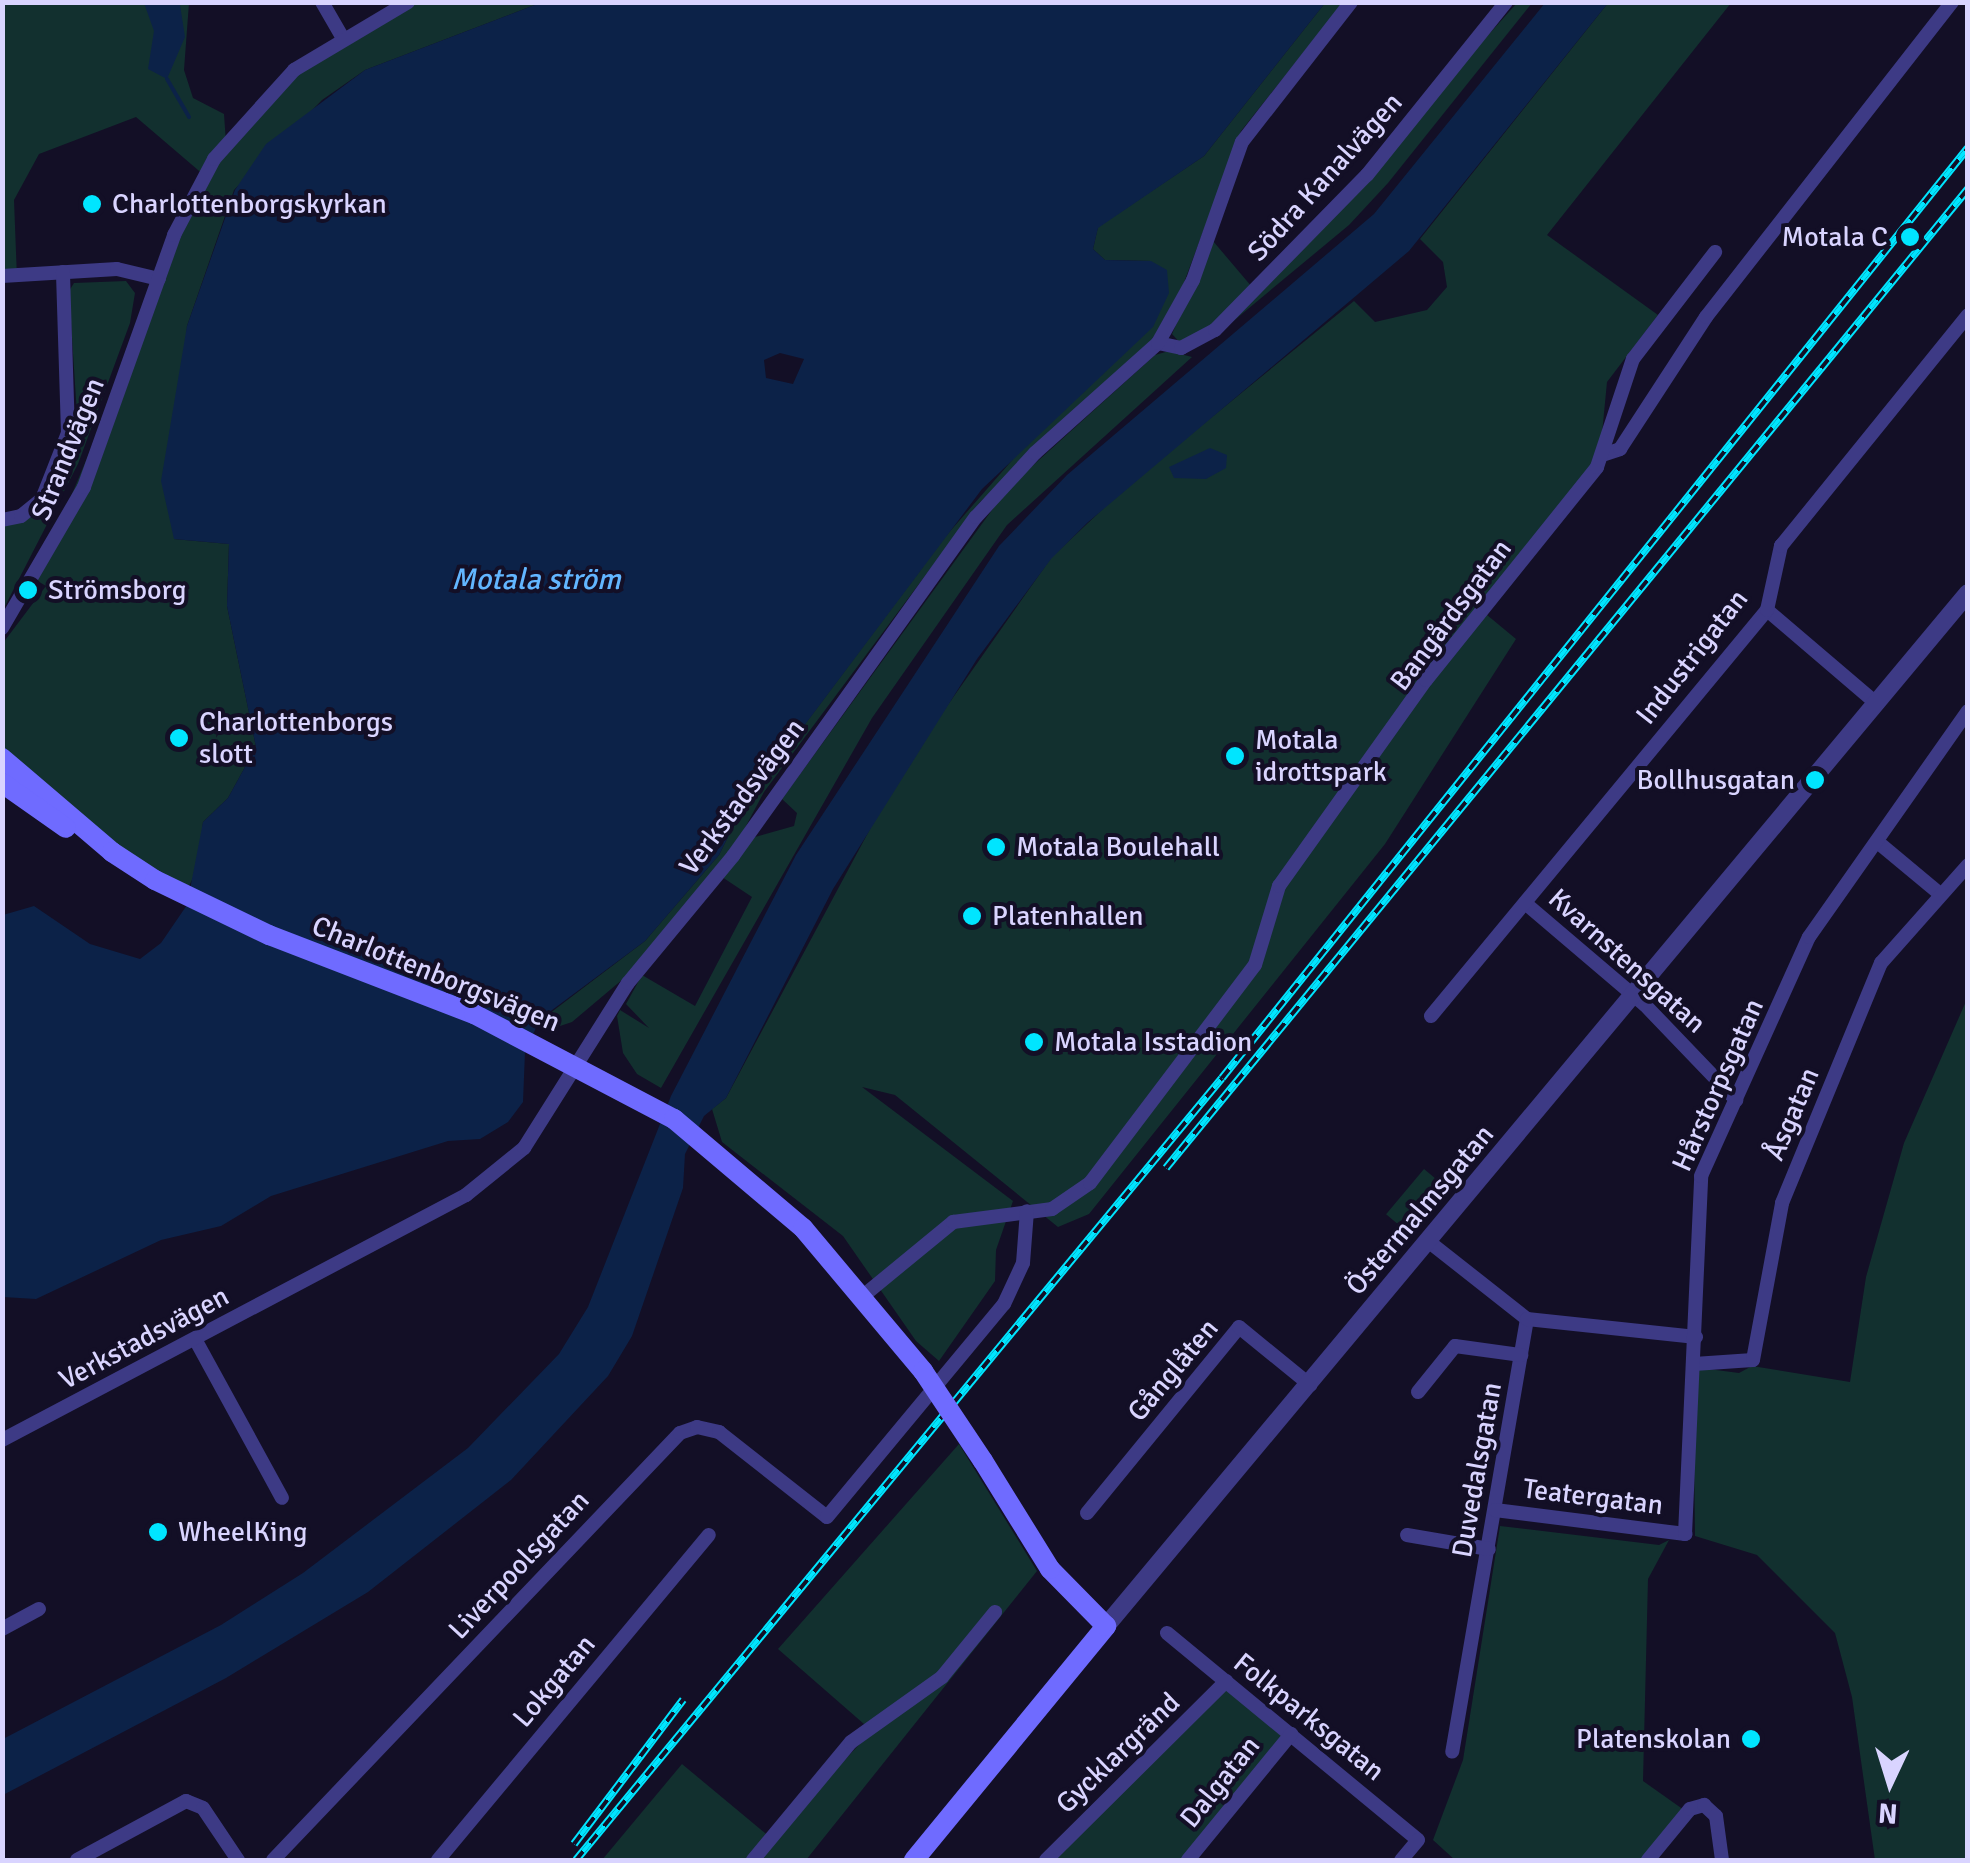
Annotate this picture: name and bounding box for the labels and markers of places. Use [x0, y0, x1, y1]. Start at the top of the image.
place label: Charlottenborgskyrkan [112, 187, 387, 221]
marker: Charlottenborgskyrkan [81, 193, 103, 215]
place label: Motala C [1782, 220, 1888, 254]
marker: Motala C [1897, 224, 1923, 250]
place label: Strömsborg [48, 573, 186, 607]
marker: Strömsborg [17, 579, 39, 601]
place label: Charlottenborgs slott [199, 705, 393, 771]
place label: Motala idrottspark [1255, 723, 1387, 789]
marker: Charlottenborgs slott [168, 727, 190, 749]
marker: Motala idrottspark [1224, 745, 1246, 767]
place label: Bollhusgatan [1637, 763, 1795, 797]
marker: Bollhusgatan [1804, 769, 1826, 791]
place label: Motala Boulehall [1016, 830, 1220, 864]
marker: Motala Boulehall [985, 836, 1007, 858]
place label: Platenhallen [992, 899, 1143, 933]
marker: Platenhallen [961, 905, 983, 927]
place label: Motala Isstadion [1054, 1025, 1252, 1059]
marker: Motala Isstadion [1023, 1031, 1045, 1053]
place label: WheelKing [178, 1515, 308, 1549]
marker: WheelKing [147, 1521, 169, 1543]
place label: Platenskolan [1576, 1722, 1731, 1756]
marker: Platenskolan [1740, 1728, 1762, 1750]

